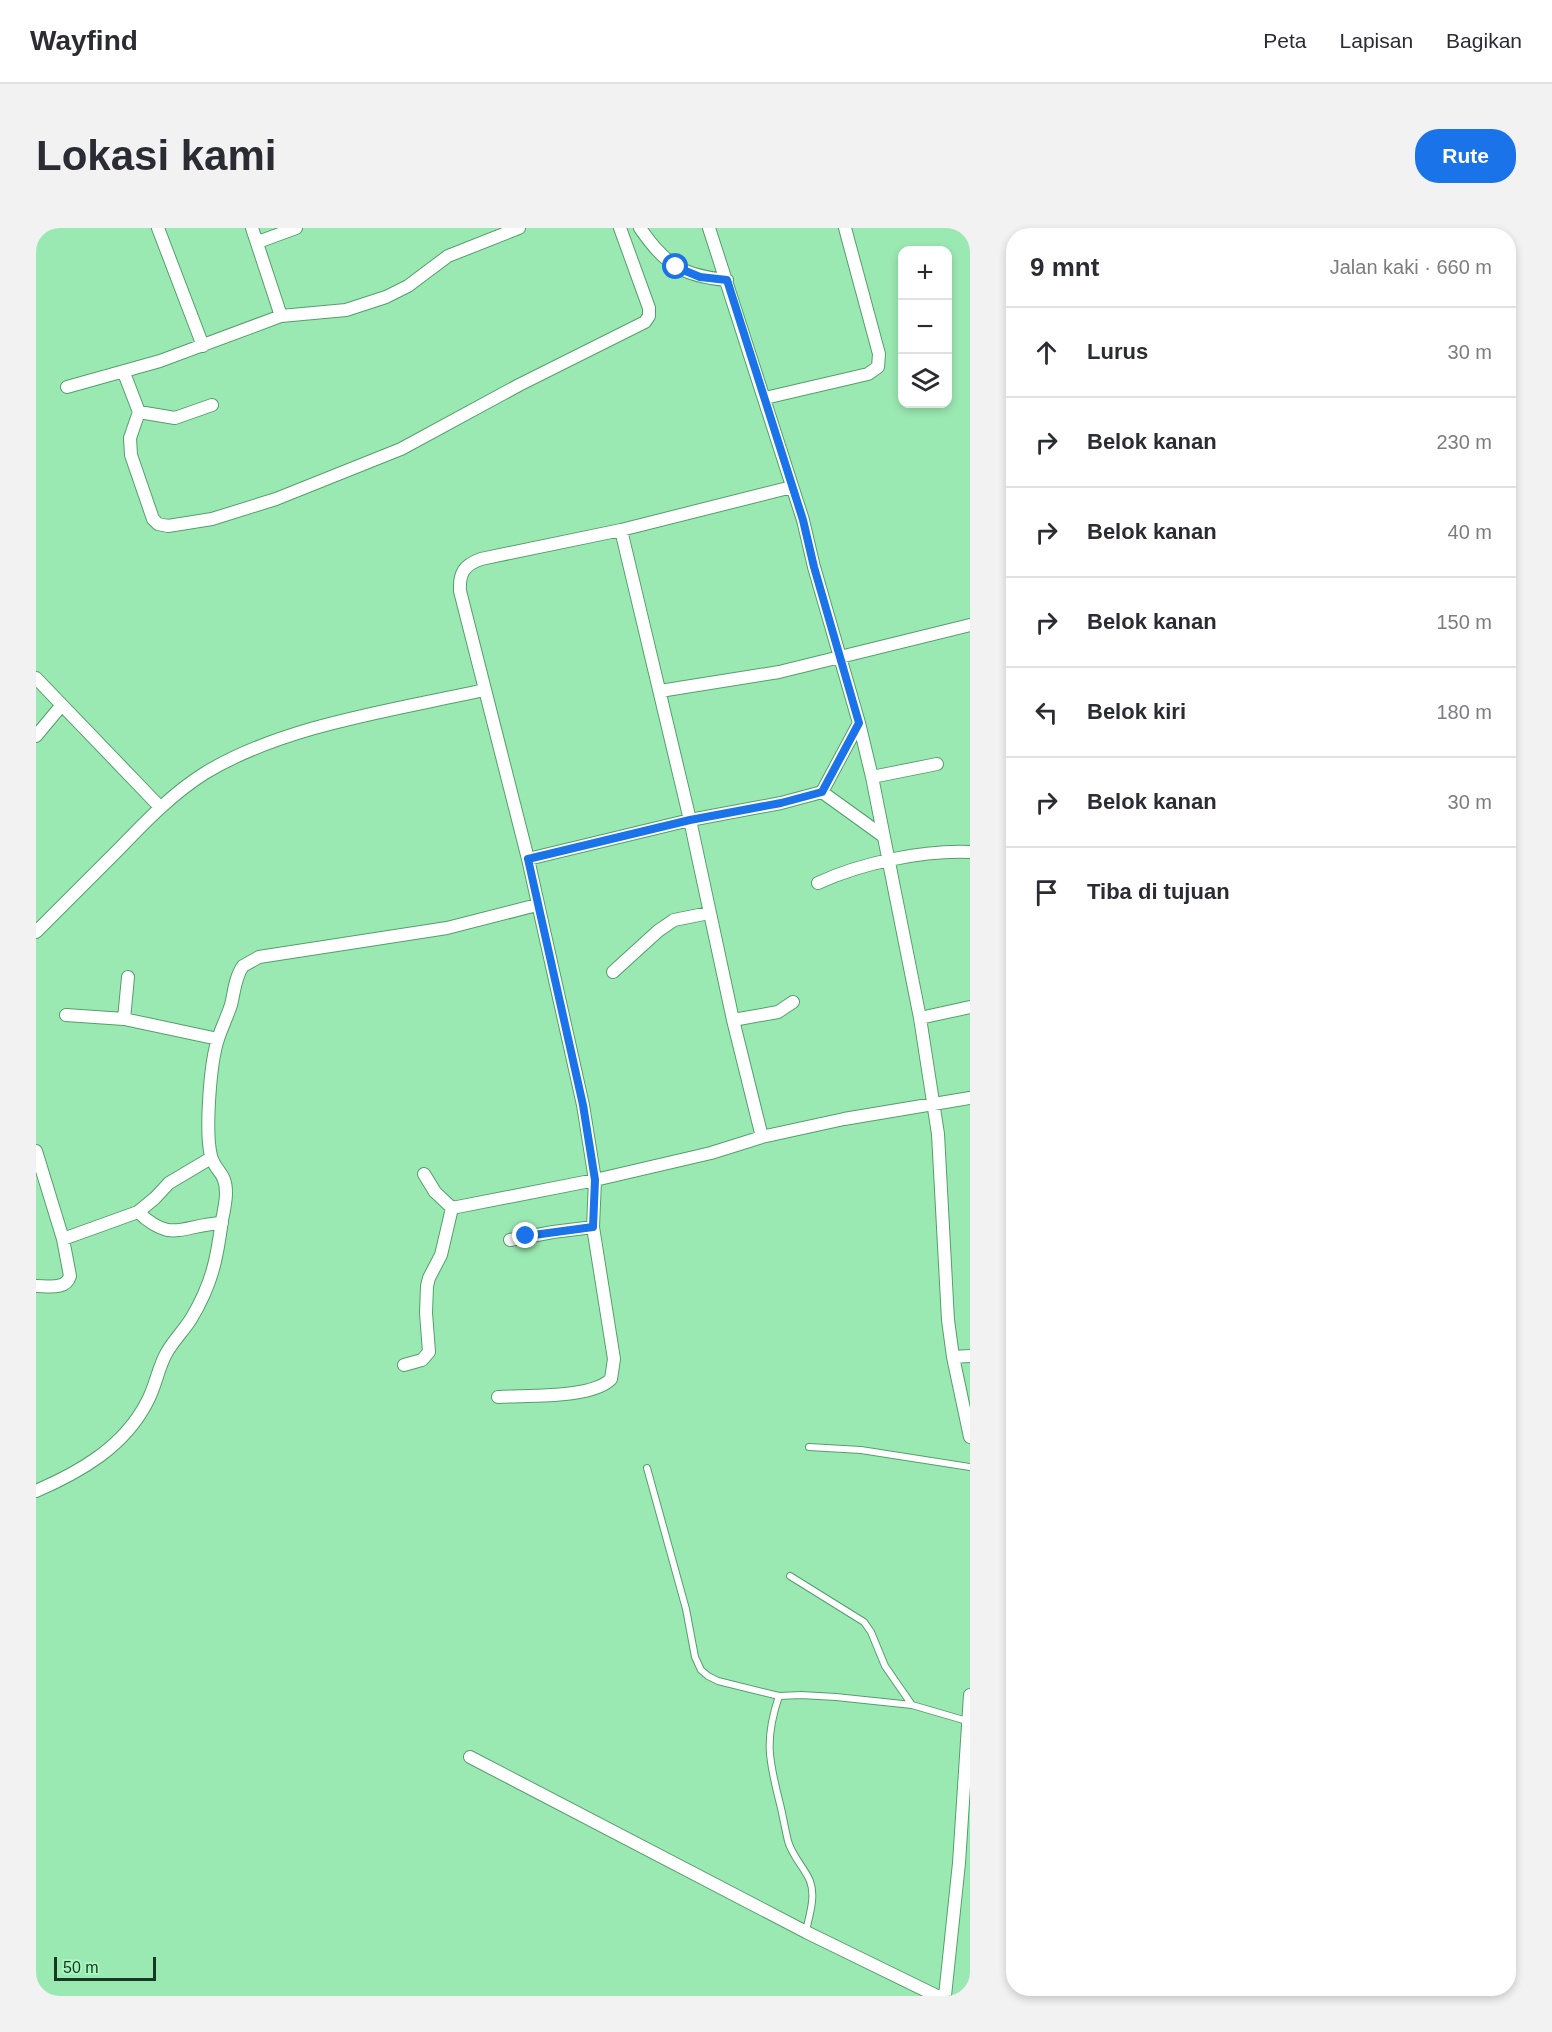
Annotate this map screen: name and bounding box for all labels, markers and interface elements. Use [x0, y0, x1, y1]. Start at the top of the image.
text: Wayfind [30, 25, 138, 56]
text: Peta [1263, 29, 1307, 52]
text: Lapisan [1340, 29, 1413, 52]
text: Bagikan [1446, 29, 1522, 52]
button: Rute [1415, 129, 1516, 183]
text: Lokasi kami [36, 132, 276, 179]
map controls [898, 246, 952, 408]
button: + [898, 246, 952, 300]
text: 9 mnt [1030, 252, 1099, 282]
route start [662, 253, 688, 279]
text: Jalan kaki · 660 m [1330, 256, 1492, 278]
button: − [898, 300, 952, 354]
icon: ahead [1030, 336, 1063, 369]
text: Lurus [1087, 339, 1148, 364]
text: 30 m [1448, 341, 1492, 363]
button: layers [898, 354, 952, 408]
icon: right [1030, 426, 1063, 459]
text: Belok kanan [1087, 429, 1217, 454]
text: 230 m [1436, 431, 1492, 453]
icon: right [1030, 516, 1063, 549]
text: Belok kanan [1087, 519, 1217, 544]
text: 40 m [1448, 521, 1492, 543]
icon: right [1030, 606, 1063, 639]
text: Belok kanan [1087, 609, 1217, 634]
text: 150 m [1436, 611, 1492, 633]
icon: left [1030, 696, 1063, 729]
text: Belok kiri [1087, 699, 1186, 724]
text: 180 m [1436, 701, 1492, 723]
icon: right [1030, 786, 1063, 819]
text: Belok kanan [1087, 789, 1217, 814]
text: 30 m [1448, 791, 1492, 813]
icon: arrive [1030, 876, 1063, 909]
text: Tiba di tujuan [1087, 879, 1230, 904]
route end [512, 1222, 538, 1248]
scale bar [54, 1954, 156, 1982]
text: 50 m [63, 1959, 99, 1976]

